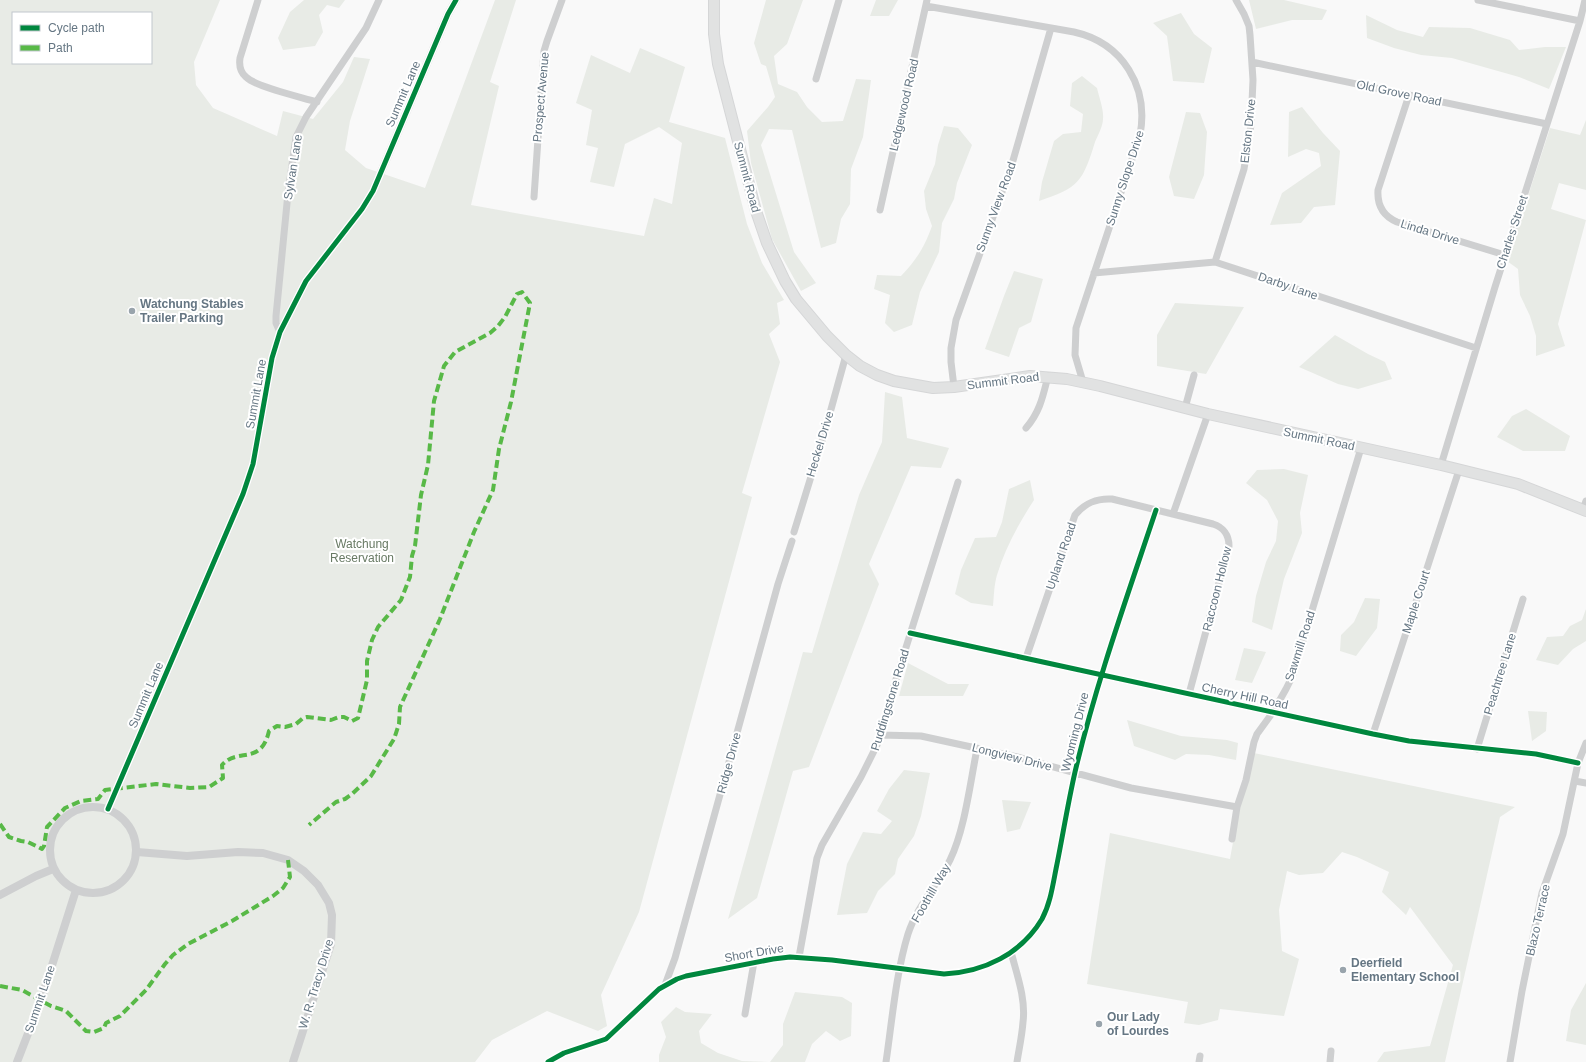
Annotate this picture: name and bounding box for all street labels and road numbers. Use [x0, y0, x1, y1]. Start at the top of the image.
street label: Prospect Avenue [530, 51, 552, 143]
street label: Summit Lane [383, 58, 423, 129]
street label: Ledgewood Road [887, 58, 921, 152]
street label: Old Grove Road [1355, 77, 1443, 109]
street label: Elston Drive [1238, 98, 1258, 164]
street label: Sunny Slope Drive [1103, 128, 1147, 227]
street label: Sylvan Lane [281, 133, 305, 201]
street label: Summit Road [731, 140, 763, 214]
street label: Sunny View Road [973, 160, 1019, 254]
street label: Charles Street [1493, 193, 1531, 271]
street label: Linda Drive [1399, 216, 1461, 248]
street label: Darby Lane [1256, 269, 1320, 303]
street label: Summit Lane [243, 358, 269, 430]
street label: Summit Road [966, 370, 1040, 392]
street label: Heckel Drive [803, 409, 837, 479]
street label: Summit Road [1282, 425, 1356, 453]
street label: Upland Road [1043, 521, 1079, 591]
street label: Raccoon Hollow [1200, 545, 1234, 633]
street label: Maple Court [1399, 568, 1433, 635]
street label: Sawmill Road [1282, 609, 1318, 683]
street label: Peachtree Lane [1481, 631, 1519, 717]
street label: Puddingstone Road [868, 648, 912, 752]
street label: Summit Lane [126, 659, 166, 730]
street label: Cherry Hill Road [1200, 680, 1290, 712]
street label: Wyoming Drive [1058, 691, 1092, 773]
street label: Ridge Drive [714, 731, 744, 795]
street label: Longview Drive [971, 740, 1054, 774]
street label: Foothill Way [909, 861, 953, 925]
street label: Blazo Terrace [1523, 882, 1553, 957]
street label: W. R. Tracy Drive [296, 937, 336, 1031]
street label: Short Drive [723, 941, 785, 965]
street label: Summit Lane [22, 963, 58, 1035]

